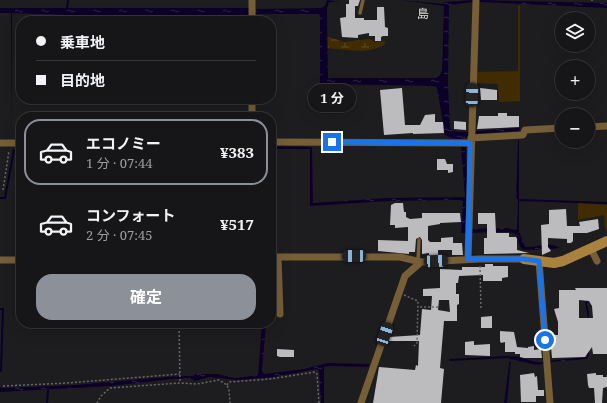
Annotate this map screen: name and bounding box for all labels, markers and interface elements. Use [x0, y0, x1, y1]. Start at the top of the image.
district label: 島 [417, 5, 429, 22]
map controls [555, 12, 595, 148]
button: layers [555, 12, 595, 52]
text: 乗車地 [60, 32, 105, 52]
button: + [555, 60, 595, 100]
text: 目的地 [60, 70, 105, 90]
car [466, 83, 478, 107]
callout: 1 分 [308, 84, 356, 112]
text: 1 分 [320, 89, 344, 107]
button: − [555, 108, 595, 148]
text: エコノミー [86, 133, 161, 153]
route end [323, 133, 341, 151]
icon: car [38, 134, 74, 170]
text: ¥383 [220, 142, 254, 162]
text: 1 分 · 07:44 [86, 154, 152, 172]
text: コンフォート [86, 205, 176, 225]
icon: car [38, 206, 74, 242]
text: ¥517 [220, 214, 254, 234]
text: 2 分 · 07:45 [86, 226, 152, 244]
car [342, 250, 366, 262]
car [424, 254, 448, 268]
button: 確定 [36, 274, 256, 320]
car [375, 321, 395, 347]
route start [536, 331, 554, 349]

